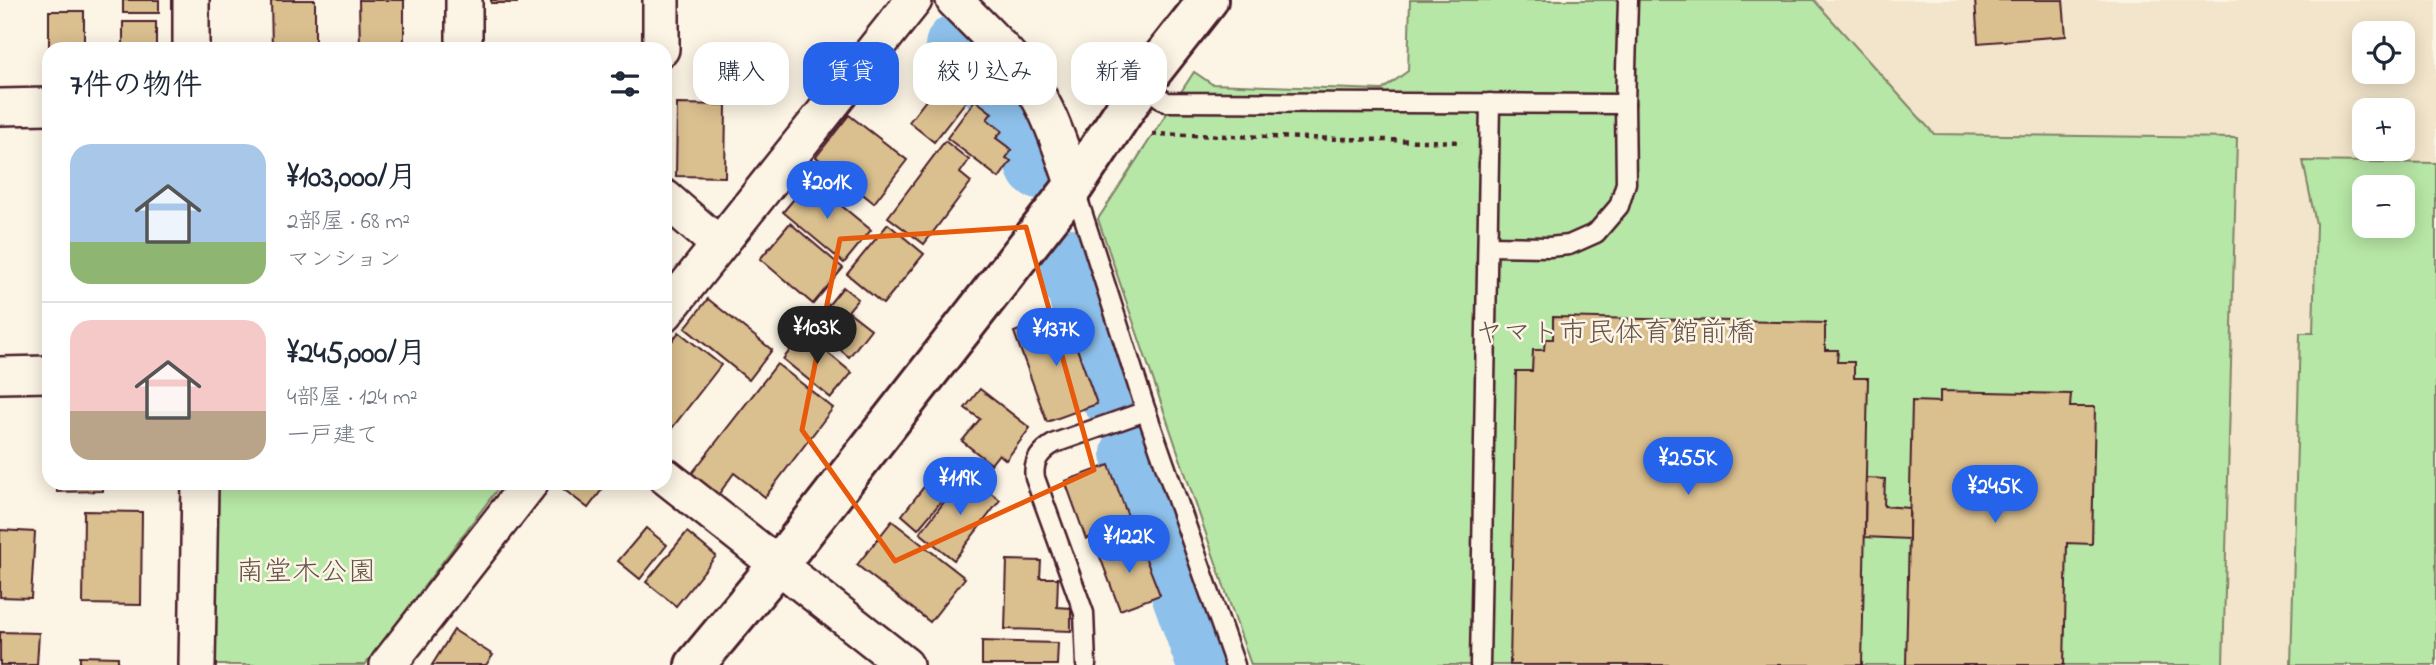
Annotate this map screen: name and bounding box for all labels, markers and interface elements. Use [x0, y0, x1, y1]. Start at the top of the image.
map controls [2352, 21, 2415, 238]
button: locate [2352, 21, 2415, 84]
chip: 購入 [693, 42, 789, 105]
chip: 賃貸 [803, 42, 899, 105]
chip: 絞り込み [913, 42, 1057, 105]
chip: 新着 [1071, 42, 1167, 105]
text: 7件の物件 [70, 65, 202, 109]
icon: filters [606, 65, 644, 103]
button: + [2352, 98, 2415, 161]
text: ¥103,000/月 [287, 157, 417, 201]
pin: ¥201K [778, 162, 876, 221]
text: ¥201K [803, 167, 851, 200]
icon: home [126, 172, 210, 256]
button: − [2352, 175, 2415, 238]
text: 2部屋 · 68 m² [287, 206, 410, 239]
text: マンション [287, 244, 401, 277]
pin: ¥103K [768, 306, 866, 366]
pin: ¥137K [1007, 308, 1105, 368]
text: ¥103K [794, 312, 840, 345]
text: ¥137K [1033, 314, 1079, 347]
park label: ヤマト市民体育館前橋 [1475, 314, 1755, 355]
text: ¥245,000/月 [287, 333, 426, 377]
icon: home [126, 348, 210, 432]
text: 4部屋 · 124 m² [287, 382, 418, 415]
text: 一戸建て [287, 420, 379, 453]
pin: ¥255K [1639, 438, 1737, 497]
text: ¥255K [1659, 443, 1717, 476]
pin: ¥119K [911, 458, 1009, 517]
text: ¥119K [939, 463, 981, 496]
pin: ¥245K [1946, 466, 2044, 525]
text: ¥245K [1968, 471, 2022, 504]
pin: ¥122K [1080, 516, 1178, 575]
text: ¥122K [1104, 521, 1154, 554]
park label: 南堂木公園 [236, 553, 376, 594]

